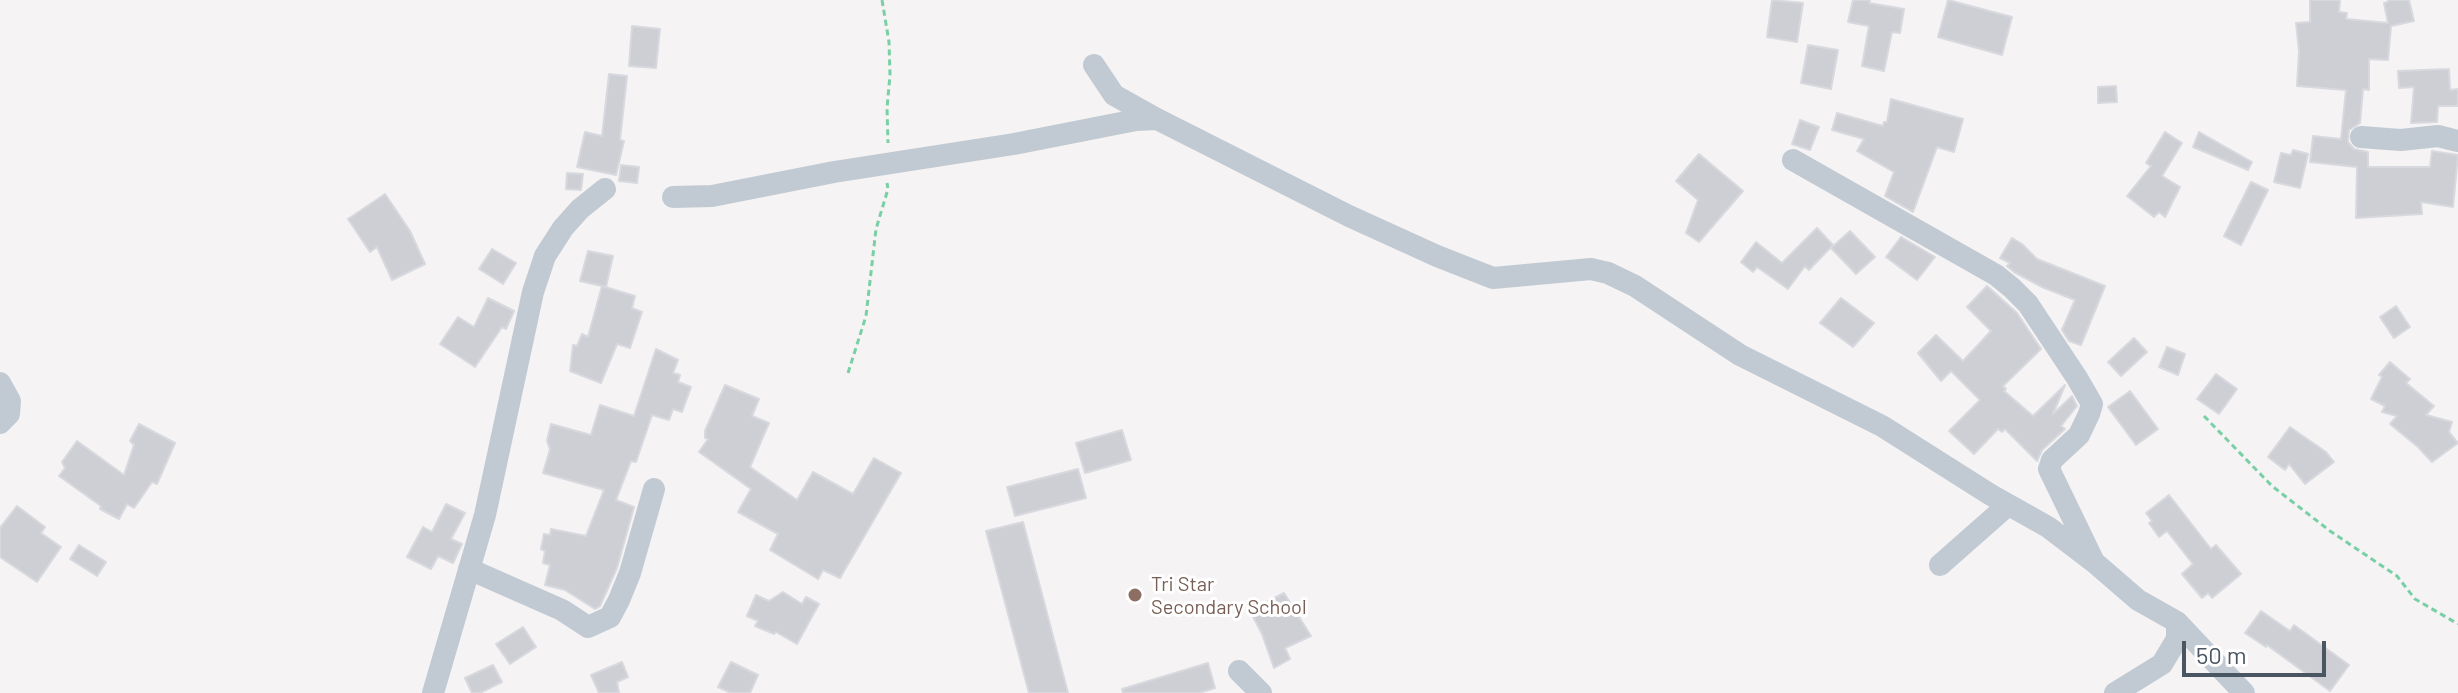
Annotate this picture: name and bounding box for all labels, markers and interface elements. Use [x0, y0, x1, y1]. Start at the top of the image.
place label: Tri Star Secondary School [1151, 572, 1307, 619]
marker: Tri Star Secondary School [1126, 586, 1144, 604]
scale bar [2186, 625, 2330, 675]
text: 50 m [2196, 640, 2247, 669]

